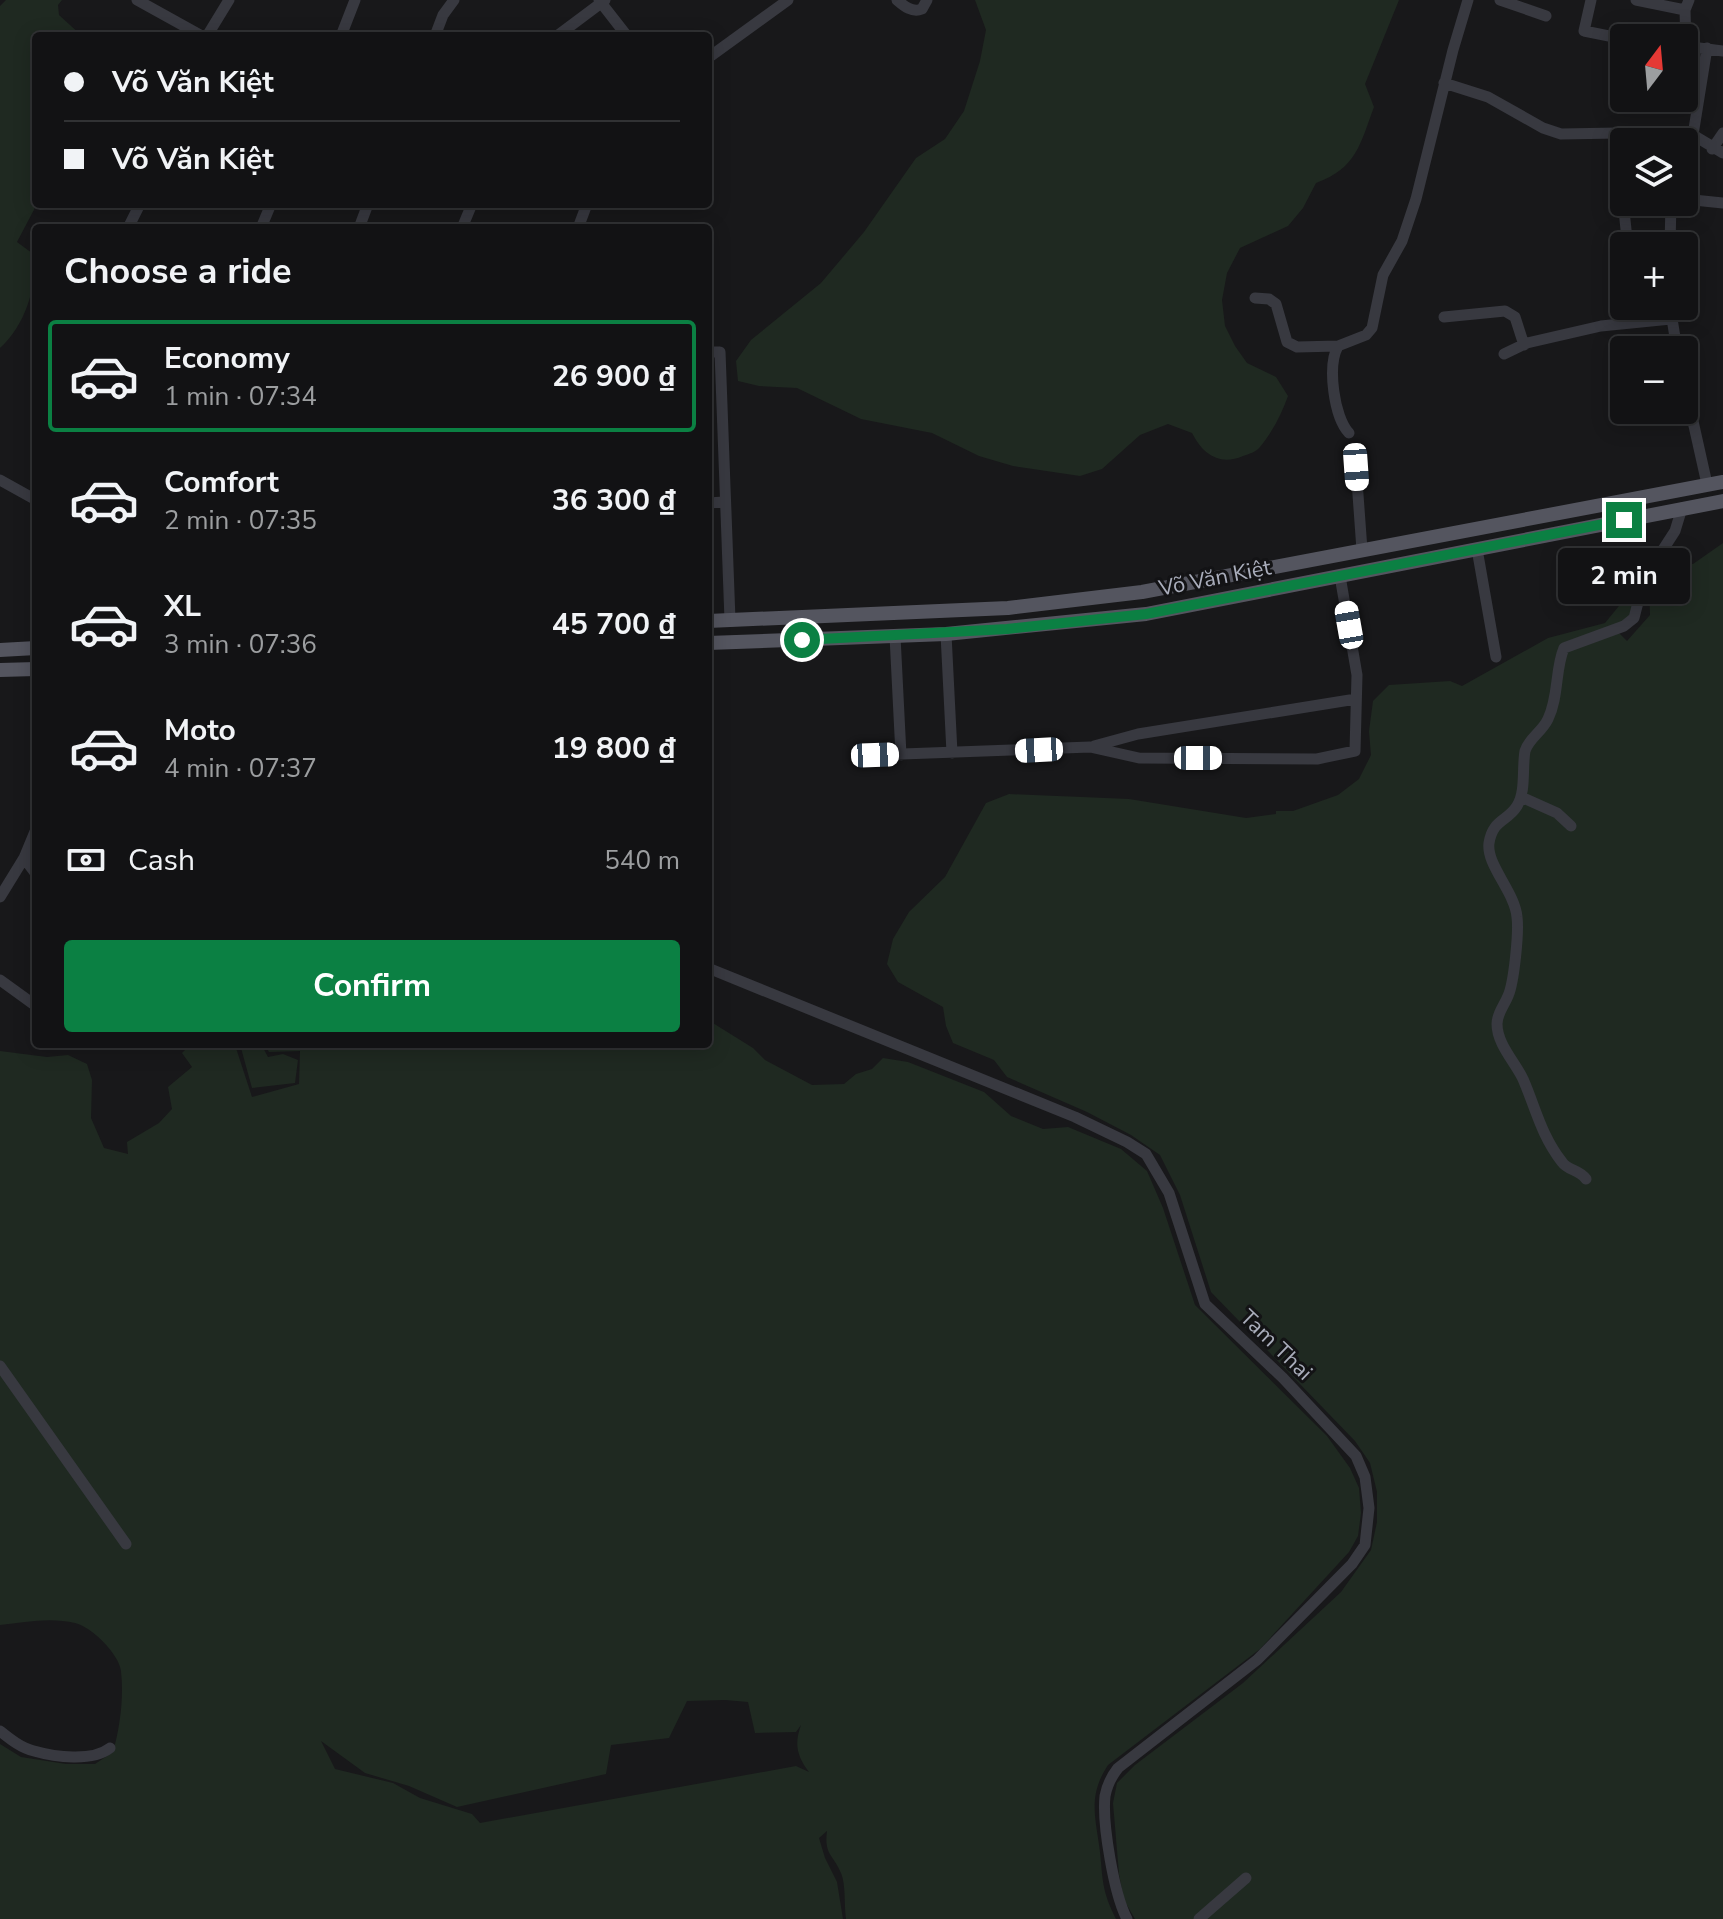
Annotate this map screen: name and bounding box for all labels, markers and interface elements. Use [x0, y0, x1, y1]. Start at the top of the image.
north arrow [1610, 24, 1698, 112]
map controls [1610, 24, 1698, 424]
text: Võ Văn Kiệt [112, 62, 274, 103]
button: layers [1610, 128, 1698, 216]
text: Võ Văn Kiệt [112, 139, 274, 180]
button: + [1610, 232, 1698, 320]
text: Choose a ride [64, 247, 292, 296]
button: − [1610, 336, 1698, 424]
text: Economy [164, 338, 290, 379]
icon: car [68, 340, 140, 412]
text: 26 900 ₫ [552, 356, 676, 397]
text: 1 min · 07:34 [164, 379, 317, 414]
car [1342, 442, 1370, 492]
text: Comfort [164, 462, 279, 503]
icon: car [68, 464, 140, 536]
text: 36 300 ₫ [552, 480, 676, 521]
route end [1606, 502, 1642, 538]
text: 2 min · 07:35 [164, 503, 317, 538]
callout: 2 min [1558, 548, 1690, 604]
street label: Võ Văn Kiệt [1155, 552, 1274, 604]
text: 2 min [1590, 558, 1658, 593]
text: XL [164, 586, 201, 627]
icon: car [68, 588, 140, 660]
car [1333, 599, 1365, 651]
text: 45 700 ₫ [552, 604, 676, 645]
route start [784, 622, 820, 658]
text: 3 min · 07:36 [164, 627, 317, 662]
text: Moto [164, 710, 236, 751]
icon: car [68, 712, 140, 784]
text: 19 800 ₫ [552, 728, 676, 769]
car [1014, 737, 1064, 763]
car [851, 742, 899, 768]
car [1174, 746, 1222, 770]
text: 4 min · 07:37 [164, 751, 317, 786]
icon: cash [64, 838, 108, 882]
text: Cash [128, 840, 195, 881]
text: 540 m [604, 843, 680, 878]
button: Confirm [64, 940, 680, 1032]
street label: Tam Thai [1233, 1303, 1319, 1387]

